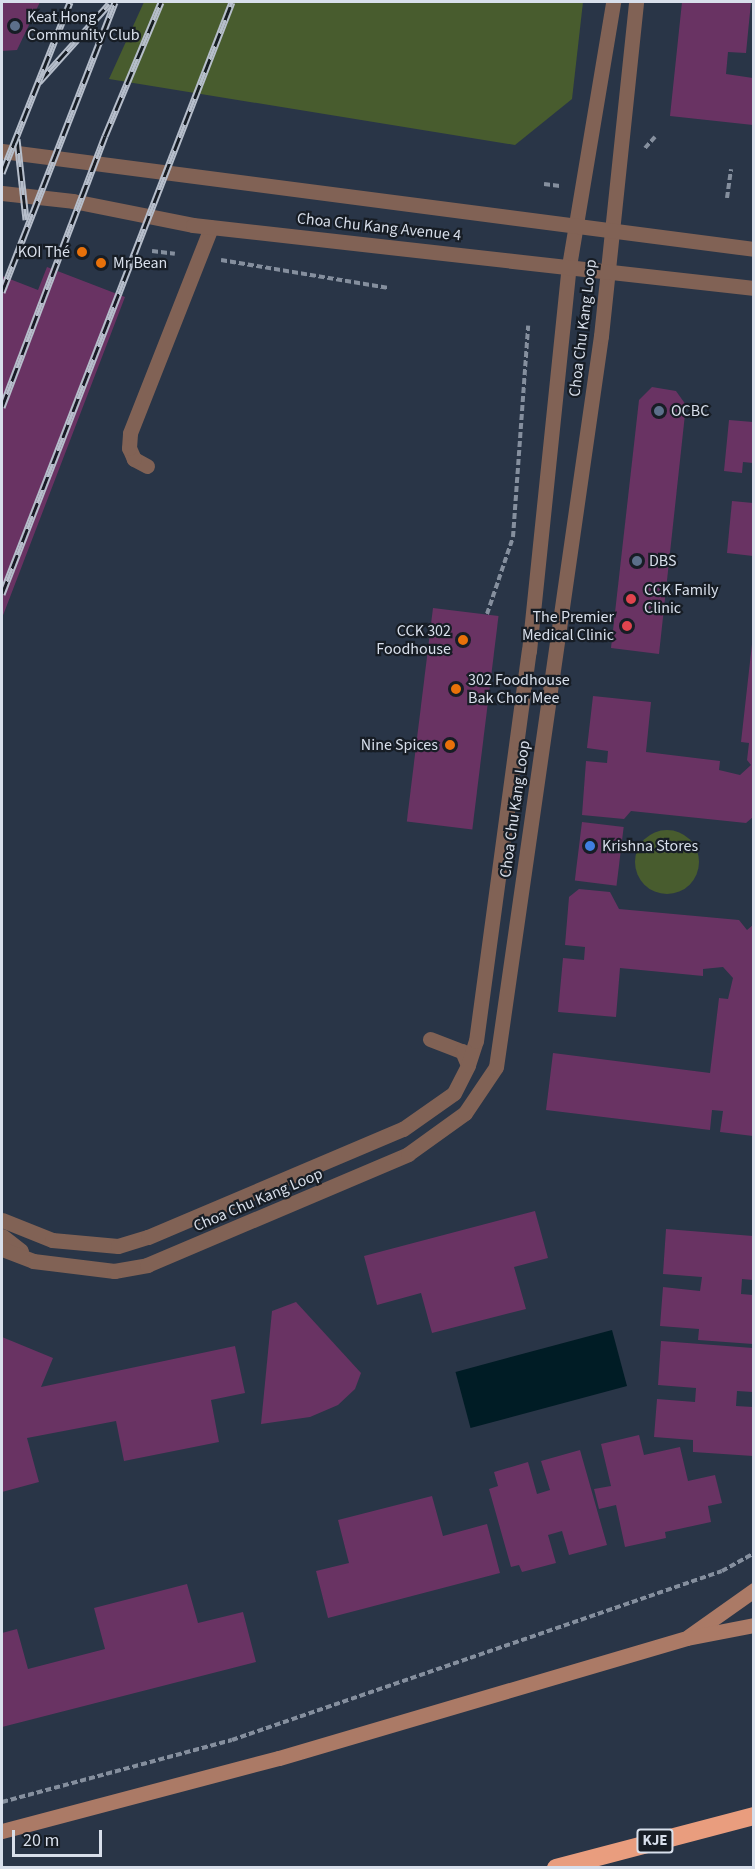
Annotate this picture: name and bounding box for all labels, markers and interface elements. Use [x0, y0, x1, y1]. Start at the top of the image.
place label: Keat Hong Community Club [27, 7, 140, 45]
marker: Keat Hong Community Club [8, 19, 22, 33]
street label: Choa Chu Kang Avenue 4 [296, 209, 462, 245]
place label: KOI Thé [18, 242, 70, 262]
marker: KOI Thé [75, 245, 89, 259]
place label: Mr Bean [113, 253, 167, 273]
marker: Mr Bean [94, 256, 108, 270]
street label: Choa Chu Kang Loop [565, 258, 601, 398]
place label: OCBC [671, 401, 709, 421]
marker: OCBC [652, 404, 666, 418]
place label: DBS [649, 551, 677, 571]
marker: DBS [630, 554, 644, 568]
place label: CCK Family Clinic [644, 580, 718, 618]
marker: CCK Family Clinic [622, 590, 640, 608]
place label: The Premier Medical Clinic [522, 607, 614, 645]
marker: The Premier Medical Clinic [618, 617, 636, 635]
place label: CCK 302 Foodhouse [376, 621, 451, 659]
marker: CCK 302 Foodhouse [456, 633, 470, 647]
place label: 302 Foodhouse Bak Chor Mee [468, 670, 570, 708]
marker: 302 Foodhouse Bak Chor Mee [449, 682, 463, 696]
place label: Nine Spices [361, 735, 438, 755]
marker: Nine Spices [443, 738, 457, 752]
street label: Choa Chu Kang Loop [496, 739, 534, 879]
place label: Krishna Stores [602, 836, 698, 856]
marker: Krishna Stores [583, 839, 597, 853]
street label: Choa Chu Kang Loop [191, 1164, 325, 1236]
scale bar [15, 1818, 105, 1856]
text: 20 m [23, 1828, 59, 1853]
road number: KJE [636, 1829, 674, 1853]

